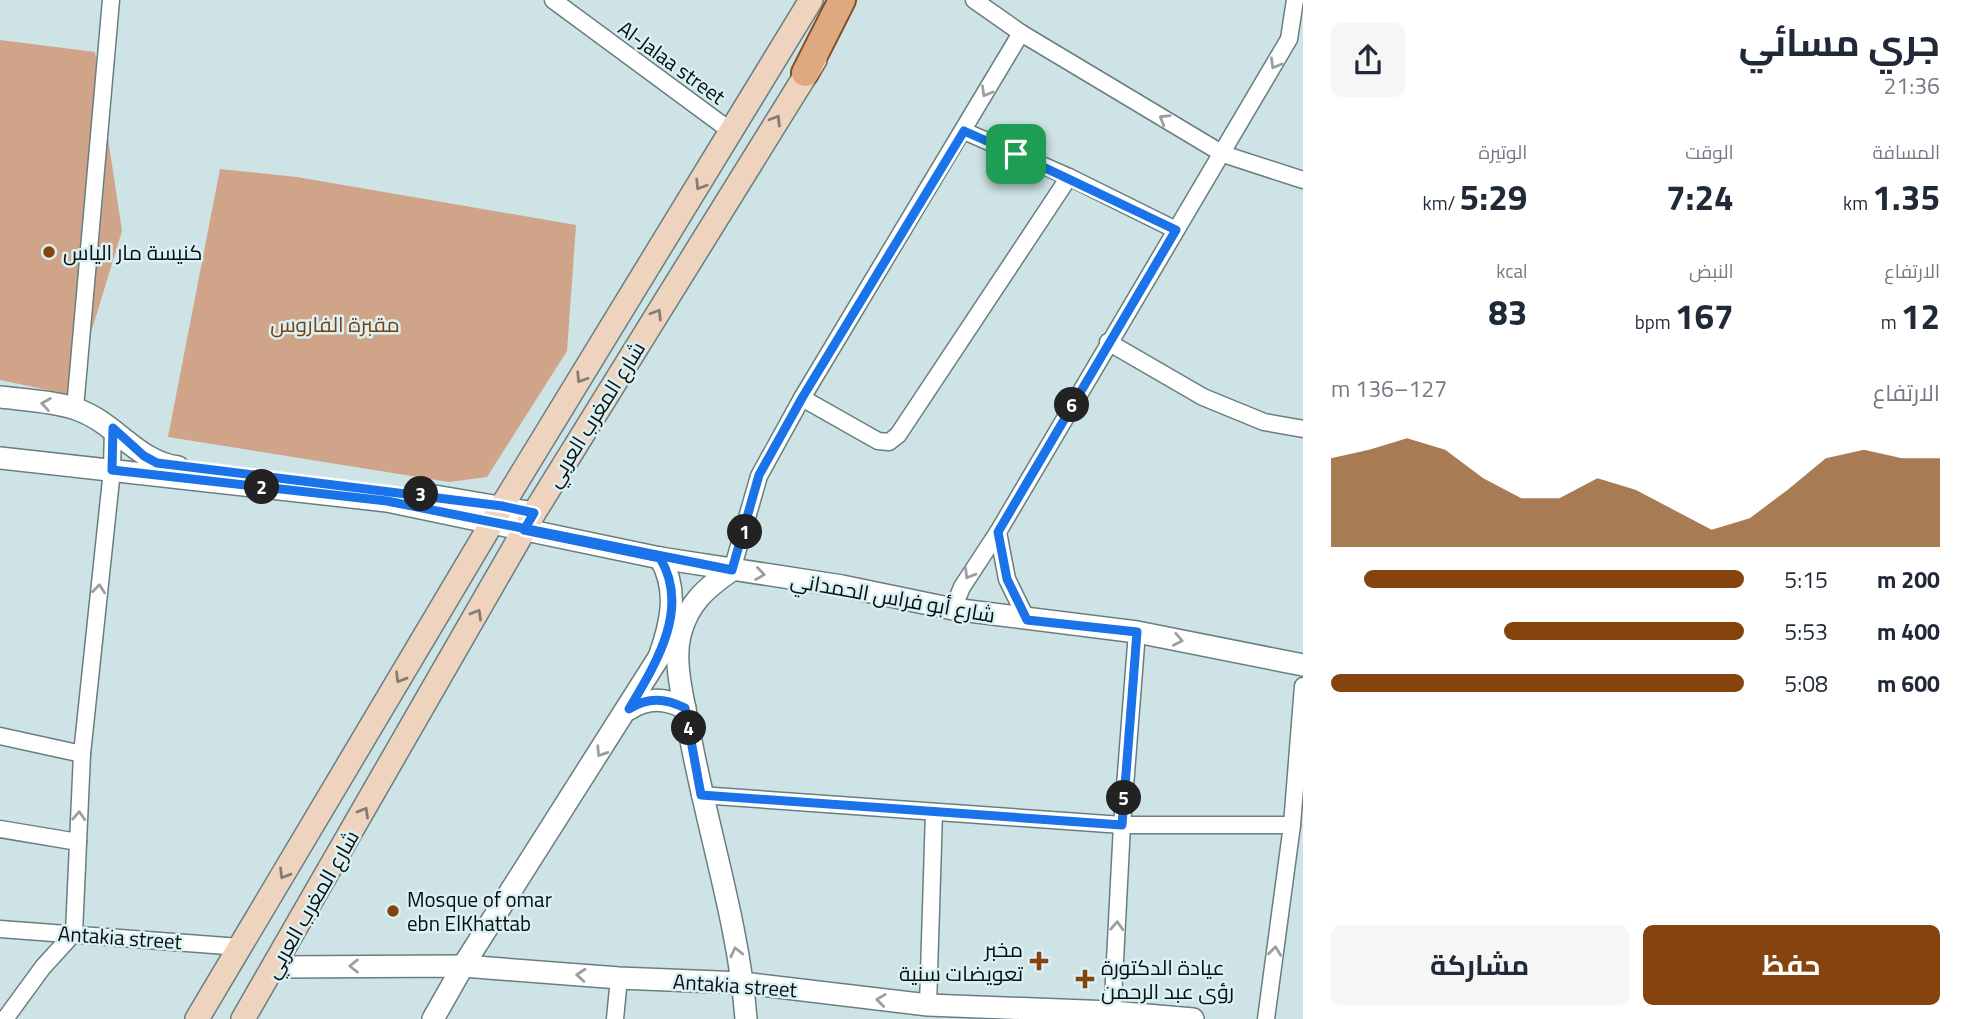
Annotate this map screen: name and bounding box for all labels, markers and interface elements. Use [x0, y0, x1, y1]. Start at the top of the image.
street label: Al-Jalaa street [612, 12, 733, 112]
text: جري مسائي [1739, 13, 1940, 71]
button: share [1331, 23, 1405, 97]
one-way arrow [1270, 56, 1283, 69]
text: 21:36 [1883, 68, 1940, 103]
one-way arrow [982, 84, 995, 97]
one-way arrow [1159, 114, 1172, 127]
one-way arrow [767, 115, 780, 128]
pin [986, 124, 1046, 184]
icon: arrive [997, 135, 1035, 173]
text: الوتيرة [1479, 137, 1527, 166]
text: الوقت [1685, 137, 1734, 166]
text: المسافة [1872, 137, 1940, 166]
text: 5:29 [1460, 170, 1527, 224]
text: 7:24 [1666, 170, 1734, 224]
text: 1.35 [1872, 170, 1940, 224]
one-way arrow [695, 177, 708, 190]
text: /km [1423, 188, 1460, 217]
text: km [1843, 188, 1872, 217]
place label: كنيسة مار الياس [63, 236, 202, 268]
marker: كنيسة مار الياس [41, 244, 57, 260]
text: kcal [1496, 256, 1527, 285]
text: النبض [1689, 256, 1734, 285]
text: الارتفاع [1884, 256, 1940, 285]
text: 83 [1488, 285, 1527, 339]
text: 167 [1675, 289, 1734, 343]
text: 12 [1901, 289, 1940, 343]
text: bpm [1635, 307, 1675, 336]
text: m [1881, 307, 1901, 336]
park label: مقبرة الفاروس [270, 308, 400, 340]
one-way arrow [648, 308, 661, 321]
street label: شارع المغرب العربي [537, 335, 654, 494]
one-way arrow [576, 371, 589, 384]
text: 127–136 m [1331, 371, 1447, 406]
text: الارتفاع [1873, 375, 1940, 410]
pin: 6 [1054, 388, 1090, 422]
text: 6 [1066, 390, 1077, 419]
one-way arrow [40, 397, 52, 412]
pin: 2 [244, 470, 280, 504]
text: 2 [256, 472, 267, 501]
pin: 3 [404, 476, 438, 512]
text: 3 [415, 479, 426, 508]
pin: 1 [728, 514, 762, 550]
text: 1 [739, 517, 750, 546]
text: 5:15 [1784, 562, 1828, 597]
text: 200 m [1877, 562, 1940, 597]
street label: شارع أبو فراس الحمداني [788, 563, 998, 632]
one-way arrow [965, 566, 978, 579]
one-way arrow [754, 567, 766, 582]
one-way arrow [92, 584, 107, 595]
one-way arrow [468, 609, 481, 622]
text: 5:53 [1784, 614, 1828, 649]
text: 400 m [1877, 614, 1940, 649]
one-way arrow [1172, 632, 1184, 647]
text: 5:08 [1784, 666, 1828, 701]
text: 600 m [1877, 666, 1940, 701]
one-way arrow [396, 671, 409, 684]
pin: 4 [672, 710, 706, 746]
text: 4 [683, 713, 694, 742]
one-way arrow [596, 745, 609, 758]
pin: 5 [1106, 780, 1142, 816]
text: 5 [1118, 783, 1129, 812]
one-way arrow [356, 806, 369, 819]
one-way arrow [72, 810, 87, 821]
street label: شارع المغرب العربي [255, 824, 367, 985]
one-way arrow [279, 866, 292, 879]
place label: Mosque of omar ebn ElKhattab [407, 883, 552, 939]
marker: Mosque of omar ebn ElKhattab [385, 903, 401, 919]
street label: Antakia street [57, 917, 184, 957]
one-way arrow [1109, 921, 1124, 932]
button: مشاركة [1331, 925, 1629, 1005]
button: حفظ [1643, 925, 1940, 1005]
place label: مخبر تعويضات سنية [899, 933, 1023, 989]
one-way arrow [1268, 945, 1283, 957]
one-way arrow [730, 946, 744, 958]
marker: مخبر تعويضات سنية [1029, 951, 1049, 971]
place label: عيادة الدكتورة رؤى عبد الرحمن [1101, 951, 1234, 1007]
one-way arrow [348, 959, 359, 974]
street label: Antakia street [672, 965, 799, 1005]
one-way arrow [575, 968, 586, 983]
marker: عيادة الدكتورة رؤى عبد الرحمن [1075, 969, 1095, 989]
one-way arrow [875, 992, 887, 1007]

